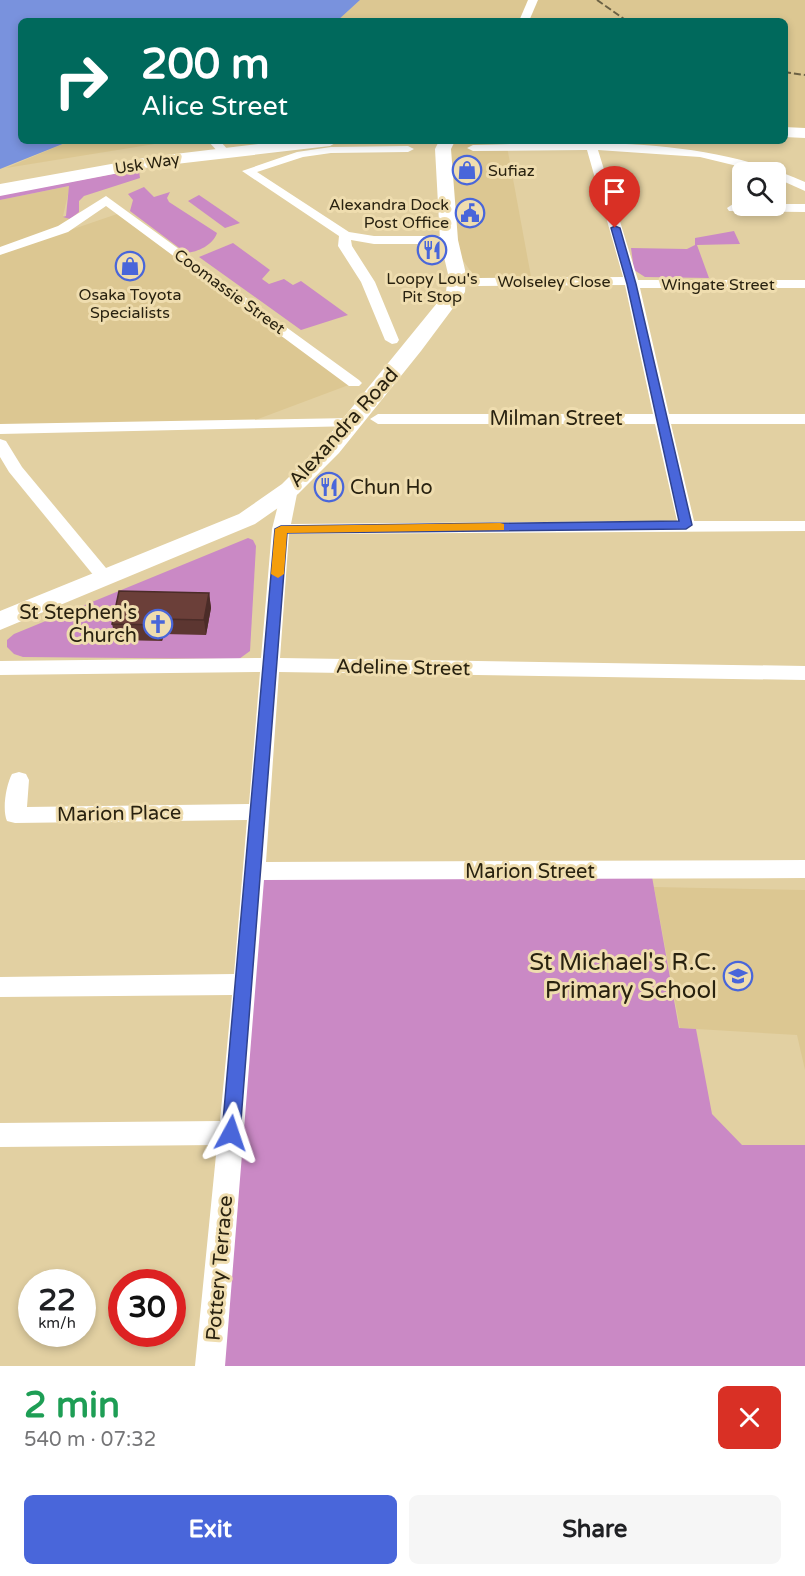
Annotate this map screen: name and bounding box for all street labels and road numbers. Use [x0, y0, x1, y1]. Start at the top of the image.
street label: Usk Way [113, 149, 181, 179]
street label: Coomassie Street [170, 245, 289, 339]
street label: Wolseley Close [497, 272, 611, 292]
street label: Wingate Street [661, 275, 775, 295]
street label: Alexandra Road [284, 363, 404, 492]
street label: Milman Street [489, 407, 623, 431]
street label: Adeline Street [336, 655, 471, 681]
street label: Marion Place [57, 801, 181, 827]
street label: Marion Street [465, 860, 595, 884]
street label: Pottery Terrace [202, 1194, 238, 1342]

